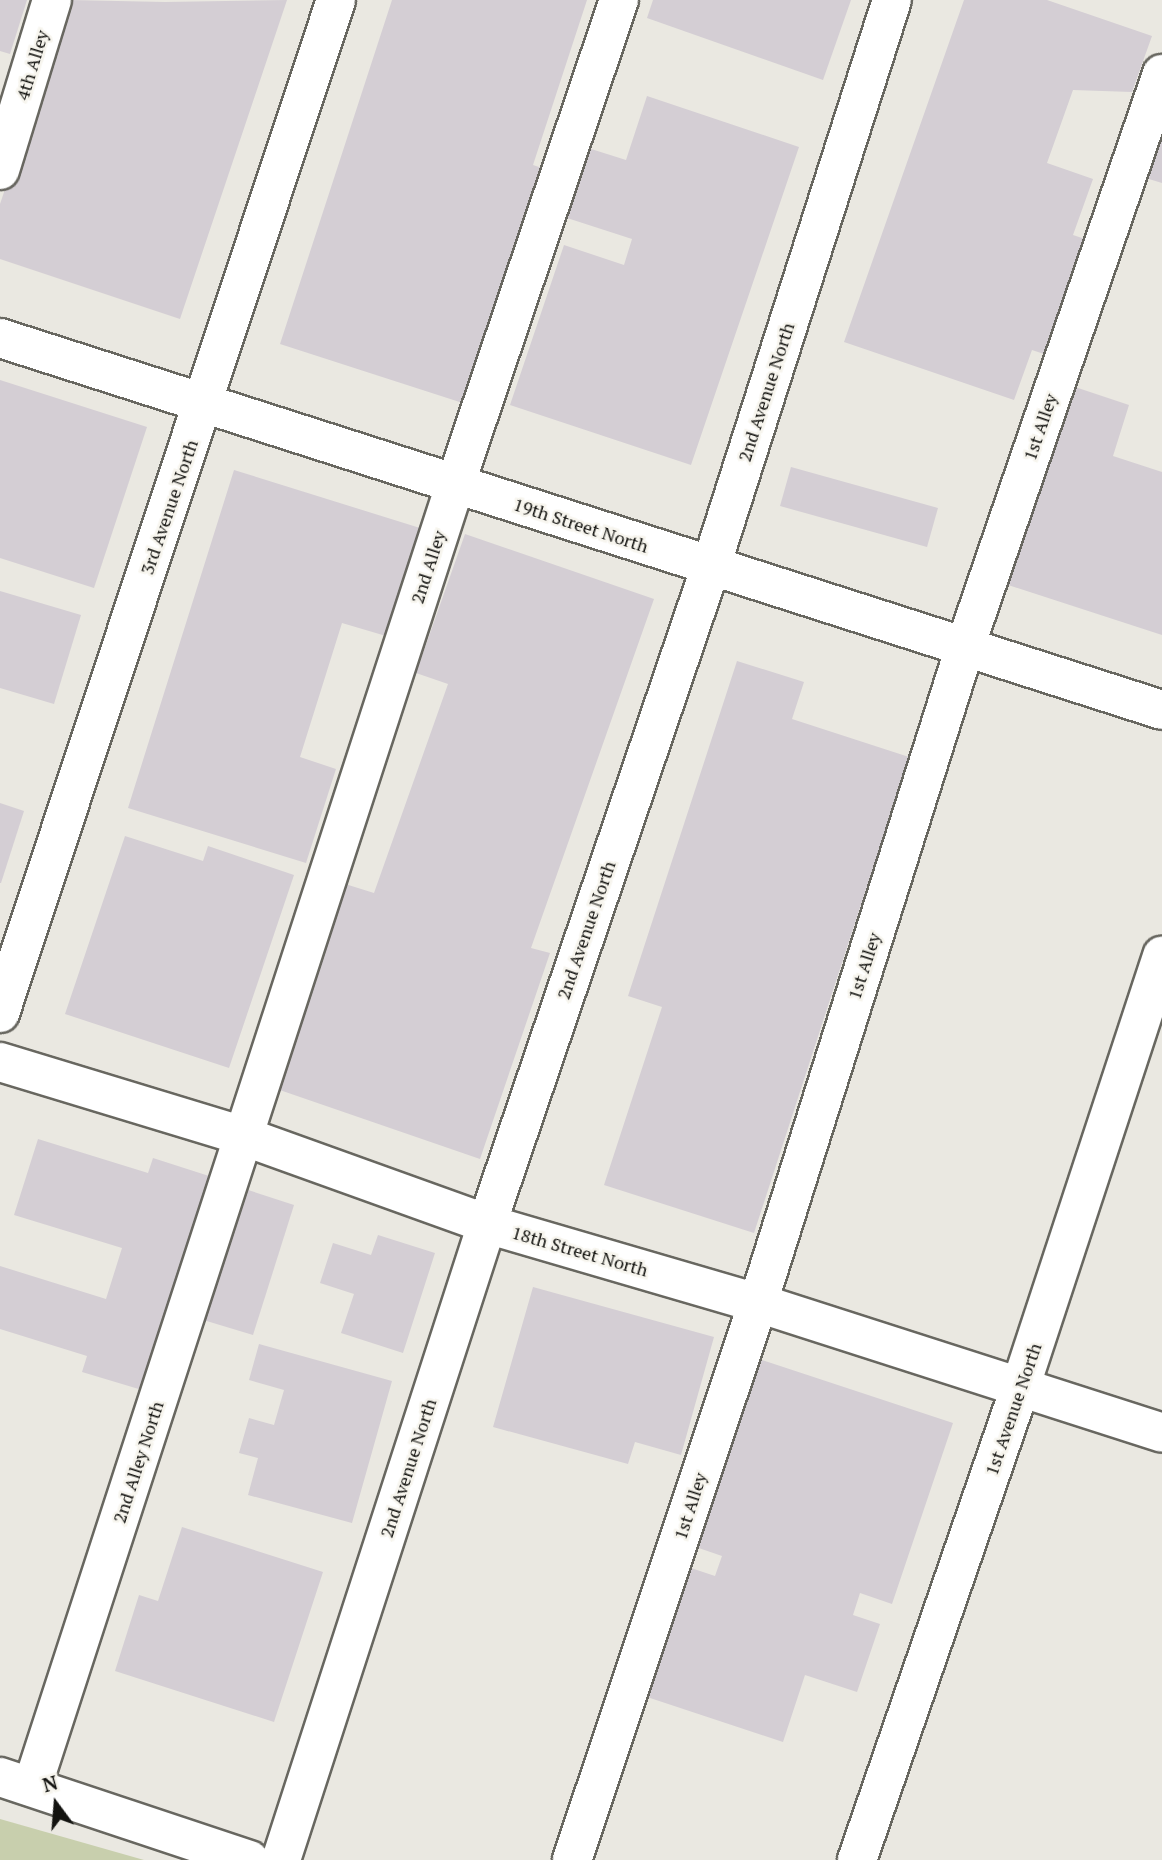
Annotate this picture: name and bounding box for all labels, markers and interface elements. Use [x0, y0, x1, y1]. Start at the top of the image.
street label: 4th Alley [11, 27, 53, 103]
street label: 2nd Avenue North [733, 320, 799, 464]
street label: 1st Alley [1018, 391, 1062, 463]
street label: 3rd Avenue North [136, 437, 202, 577]
street label: 19th Street North [511, 493, 651, 557]
street label: 2nd Alley [406, 528, 450, 606]
street label: 2nd Avenue North [552, 858, 620, 1002]
street label: 1st Alley [843, 930, 885, 1002]
street label: 18th Street North [509, 1221, 651, 1281]
street label: 1st Avenue North [980, 1340, 1046, 1478]
street label: 2nd Avenue North [375, 1396, 441, 1540]
street label: 2nd Alley North [108, 1398, 168, 1526]
street label: 1st Alley [669, 1470, 711, 1542]
north arrow [21, 1769, 91, 1839]
text: N [40, 1769, 60, 1797]

